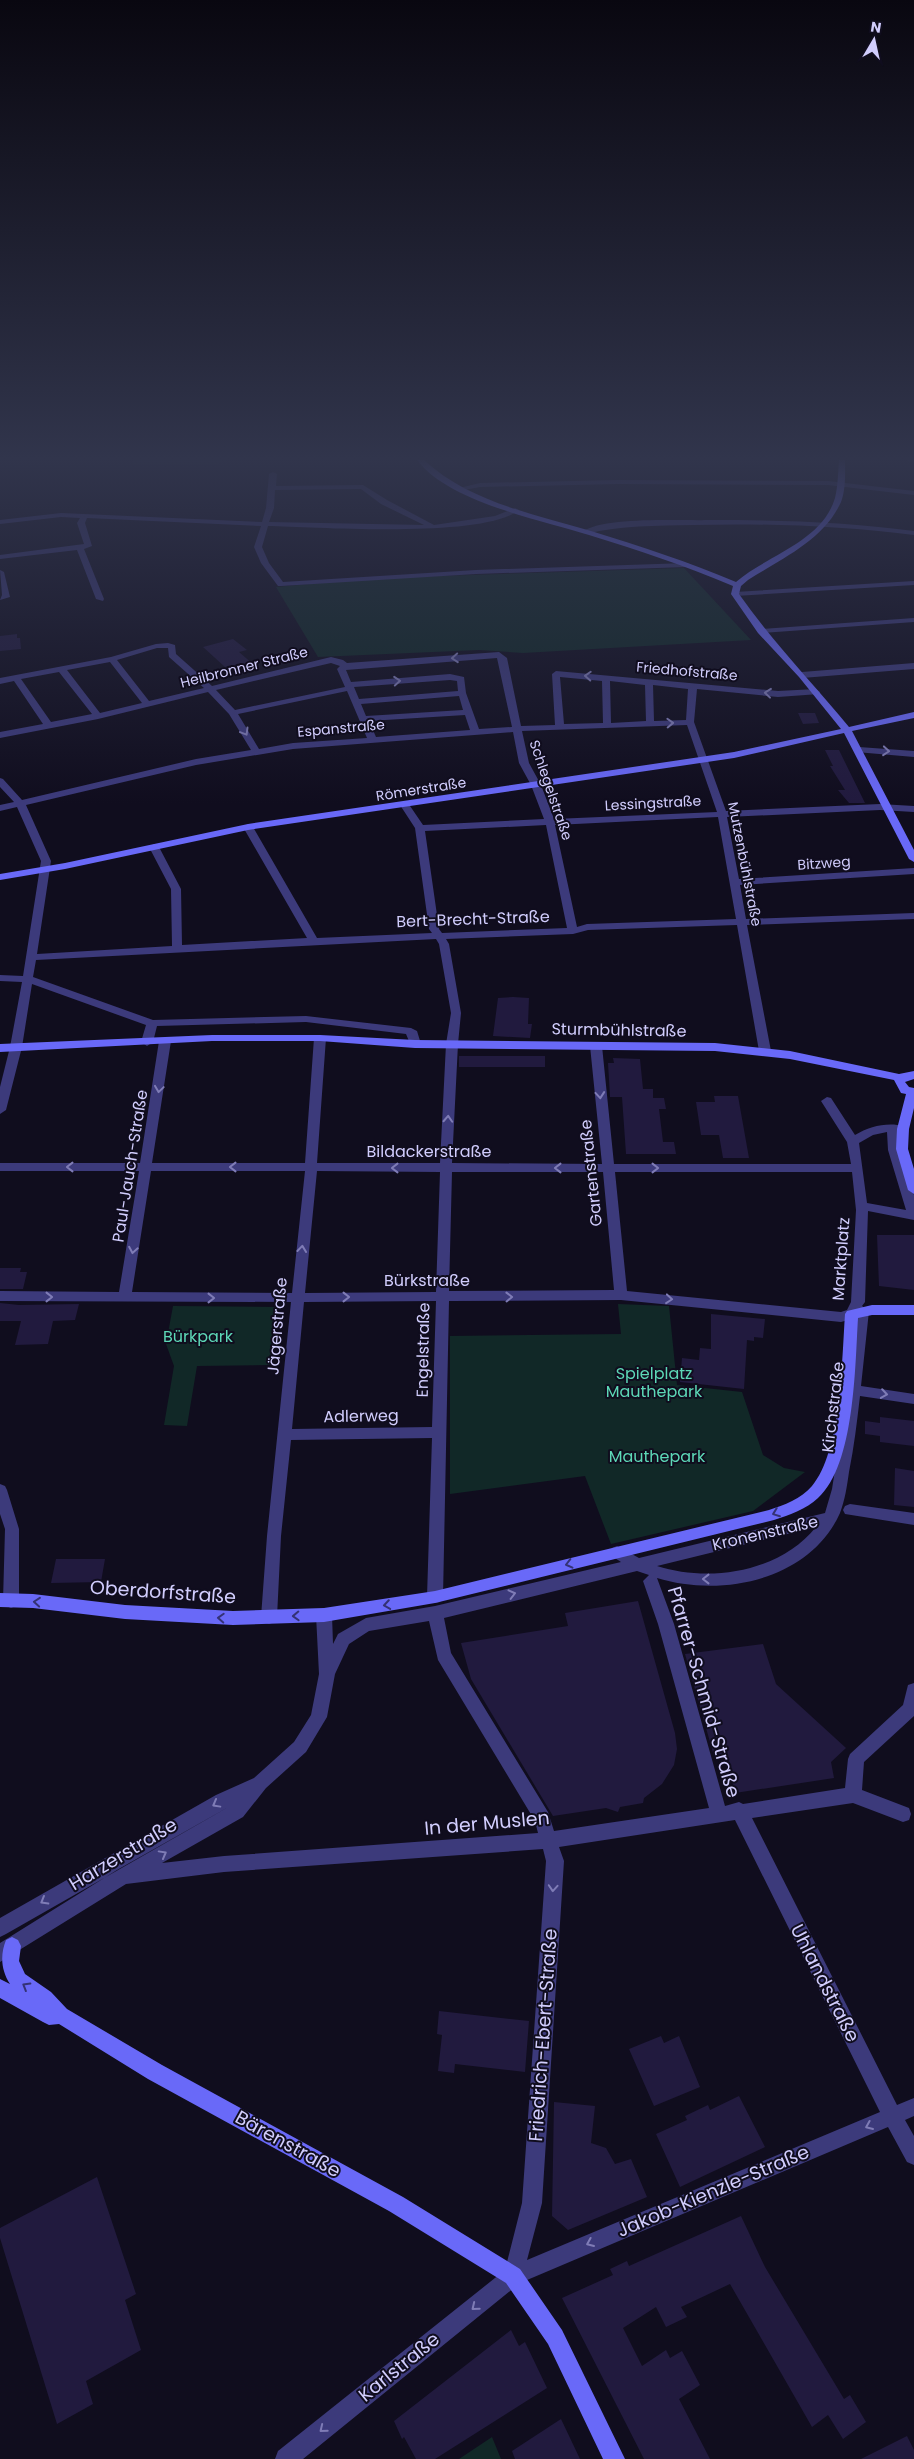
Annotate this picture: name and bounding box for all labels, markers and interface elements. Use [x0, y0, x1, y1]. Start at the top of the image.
north arrow [849, 15, 899, 65]
text: N [869, 16, 883, 38]
street label: Heilbronner Straße [178, 641, 310, 693]
one-way arrow [451, 652, 459, 663]
street label: Friedhofstraße [635, 657, 739, 685]
one-way arrow [584, 671, 592, 681]
one-way arrow [393, 675, 401, 686]
one-way arrow [763, 687, 771, 698]
street label: Espanstraße [296, 714, 386, 742]
one-way arrow [666, 718, 674, 728]
one-way arrow [238, 726, 248, 735]
street label: Schlegelstraße [525, 737, 578, 843]
one-way arrow [883, 746, 891, 757]
street label: Römerstraße [374, 772, 468, 806]
street label: Lessingstraße [604, 790, 702, 816]
street label: Mutzenbühlstraße [723, 800, 767, 928]
street label: Bitzweg [797, 851, 851, 875]
street label: Bert-Brecht-Straße [396, 905, 550, 933]
street label: Sturmbühlstraße [551, 1017, 687, 1043]
one-way arrow [154, 1085, 164, 1094]
street label: Paul-Jauch-Straße [107, 1088, 153, 1244]
one-way arrow [594, 1091, 605, 1099]
one-way arrow [443, 1115, 454, 1123]
street label: Gartenstraße [574, 1119, 608, 1227]
street label: Bildackerstraße [367, 1140, 492, 1163]
one-way arrow [66, 1162, 74, 1172]
one-way arrow [229, 1162, 236, 1172]
one-way arrow [391, 1163, 399, 1173]
one-way arrow [554, 1163, 562, 1173]
one-way arrow [652, 1163, 660, 1173]
street label: Marktplatz [827, 1217, 855, 1301]
one-way arrow [129, 1245, 139, 1254]
one-way arrow [296, 1245, 307, 1253]
street label: Bürkstraße [384, 1269, 470, 1292]
street label: Jägerstraße [261, 1276, 293, 1376]
one-way arrow [45, 1292, 53, 1302]
one-way arrow [342, 1292, 350, 1302]
one-way arrow [505, 1292, 513, 1302]
one-way arrow [208, 1293, 215, 1303]
one-way arrow [666, 1293, 674, 1304]
street label: Engelstraße [411, 1302, 435, 1398]
park label: Bürkpark [163, 1325, 234, 1348]
street label: Kirchstraße [816, 1360, 850, 1454]
park label: Spielplatz Mauthepark [606, 1362, 703, 1403]
one-way arrow [880, 1389, 888, 1399]
street label: Adlerweg [323, 1404, 399, 1428]
park label: Mauthepark [609, 1445, 706, 1468]
one-way arrow [772, 1507, 781, 1517]
street label: Kronenstraße [710, 1510, 820, 1556]
one-way arrow [565, 1558, 574, 1569]
street label: Oberdorfstraße [89, 1573, 237, 1611]
one-way arrow [702, 1574, 710, 1584]
street label: Pfarrer-Schmid-Straße [661, 1583, 747, 1801]
one-way arrow [508, 1589, 517, 1600]
one-way arrow [32, 1597, 40, 1608]
one-way arrow [382, 1600, 391, 1610]
one-way arrow [292, 1611, 300, 1621]
one-way arrow [216, 1612, 224, 1623]
one-way arrow [213, 1798, 222, 1808]
street label: In der Muslen [423, 1804, 551, 1842]
street label: Harzerstraße [64, 1811, 182, 1897]
one-way arrow [158, 1850, 167, 1860]
one-way arrow [548, 1884, 559, 1892]
one-way arrow [40, 1894, 49, 1904]
street label: Uhlandstraße [784, 1919, 866, 2047]
street label: Friedrich-Ebert-Straße [522, 1928, 564, 2142]
one-way arrow [22, 1983, 31, 1993]
street label: Bärenstraße [230, 2104, 346, 2184]
one-way arrow [865, 2120, 874, 2130]
street label: Jakob-Kienzle-Straße [613, 2138, 813, 2244]
one-way arrow [586, 2236, 595, 2247]
one-way arrow [472, 2301, 481, 2309]
street label: Karlstraße [353, 2326, 445, 2408]
one-way arrow [320, 2424, 329, 2432]

